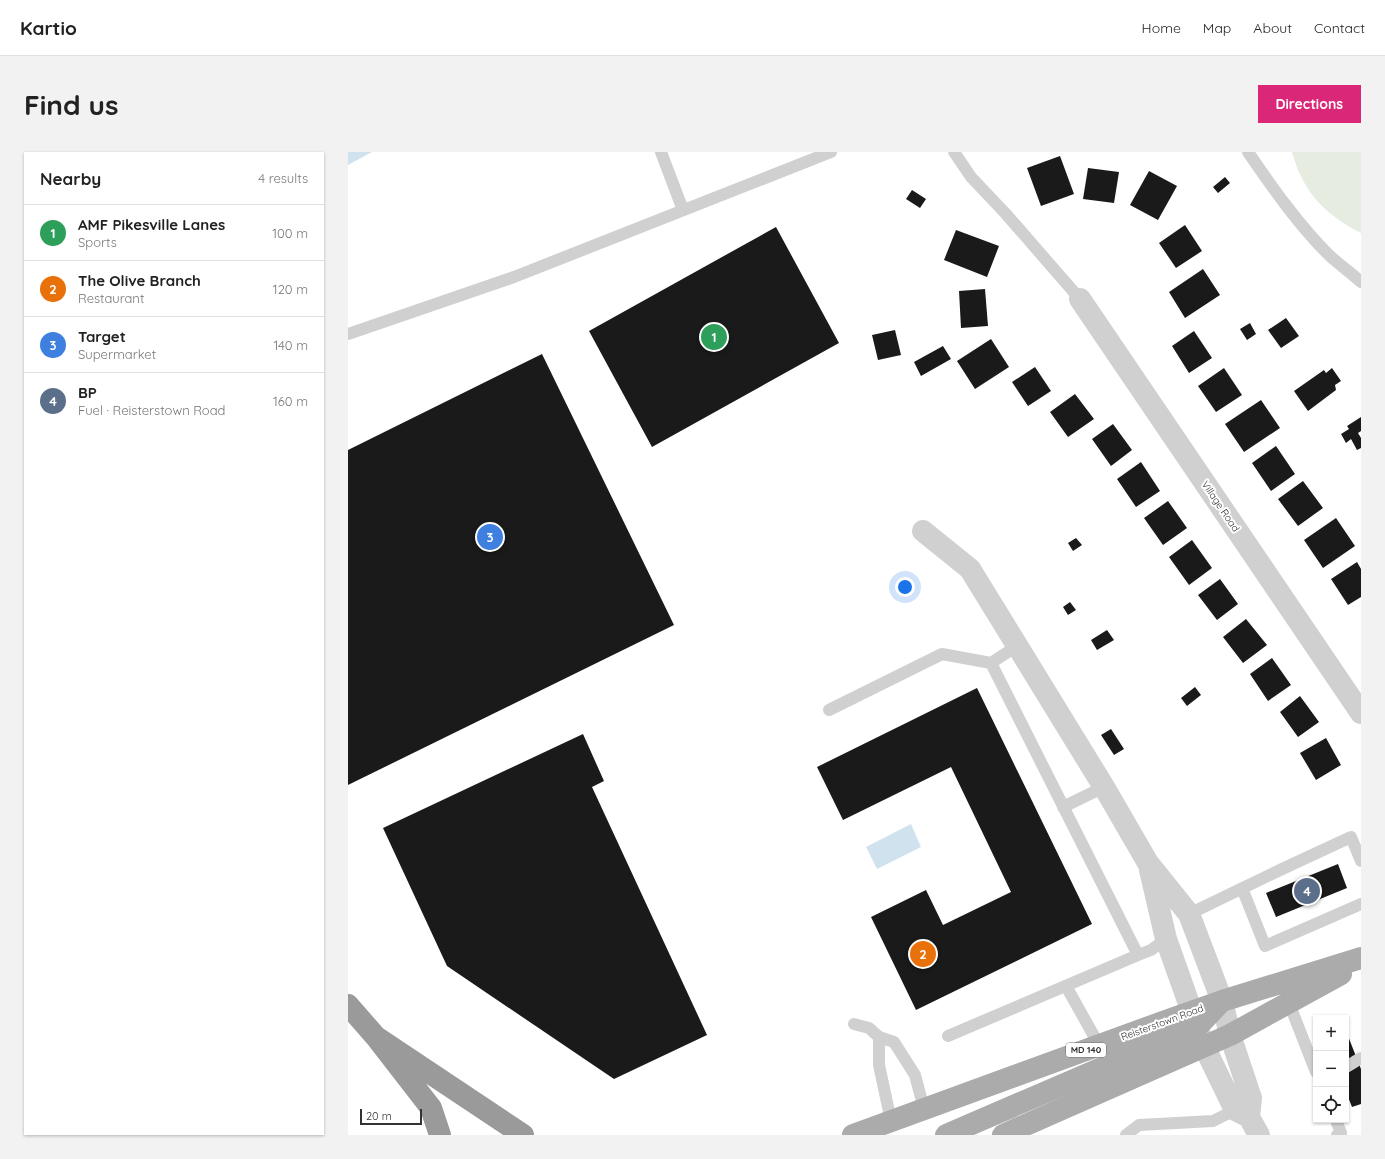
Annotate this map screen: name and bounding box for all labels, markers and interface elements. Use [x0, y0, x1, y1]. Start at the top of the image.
text: Kartio [20, 16, 77, 40]
text: Home [1142, 19, 1181, 37]
text: Map [1203, 19, 1231, 37]
text: About [1253, 19, 1292, 37]
text: Contact [1314, 19, 1365, 37]
button: Directions [1258, 85, 1361, 123]
text: Find us [24, 87, 118, 122]
text: Nearby [40, 168, 101, 189]
text: 4 results [258, 170, 308, 186]
text: AMF Pikesville Lanes [78, 215, 225, 234]
text: 1 [50, 225, 56, 241]
text: 100 m [272, 225, 308, 241]
text: Sports [78, 234, 117, 250]
text: The Olive Branch [78, 271, 201, 290]
text: 2 [49, 281, 57, 297]
text: 120 m [273, 281, 308, 297]
text: Restaurant [78, 290, 144, 306]
pin: 1 [701, 322, 727, 352]
text: Target [78, 327, 126, 346]
text: 3 [50, 337, 56, 353]
text: 140 m [273, 337, 308, 353]
text: Supermarket [78, 346, 156, 362]
text: BP [78, 383, 97, 402]
text: 4 [49, 393, 57, 409]
text: 160 m [273, 393, 308, 409]
text: Fuel · Reisterstown Road [78, 402, 225, 418]
street label: Village Road [1199, 478, 1242, 534]
pin: 3 [477, 522, 503, 552]
your location [895, 577, 915, 597]
pin: 4 [1294, 876, 1320, 906]
pin: 2 [910, 939, 936, 969]
street label: Reisterstown Road [1119, 1002, 1205, 1043]
map controls [1313, 1015, 1349, 1123]
button: + [1313, 1015, 1349, 1051]
road number: MD 140 [1066, 1043, 1106, 1057]
button: − [1313, 1051, 1349, 1087]
button: locate [1313, 1087, 1349, 1123]
scale bar [360, 1107, 422, 1126]
text: 20 m [366, 1109, 392, 1123]

